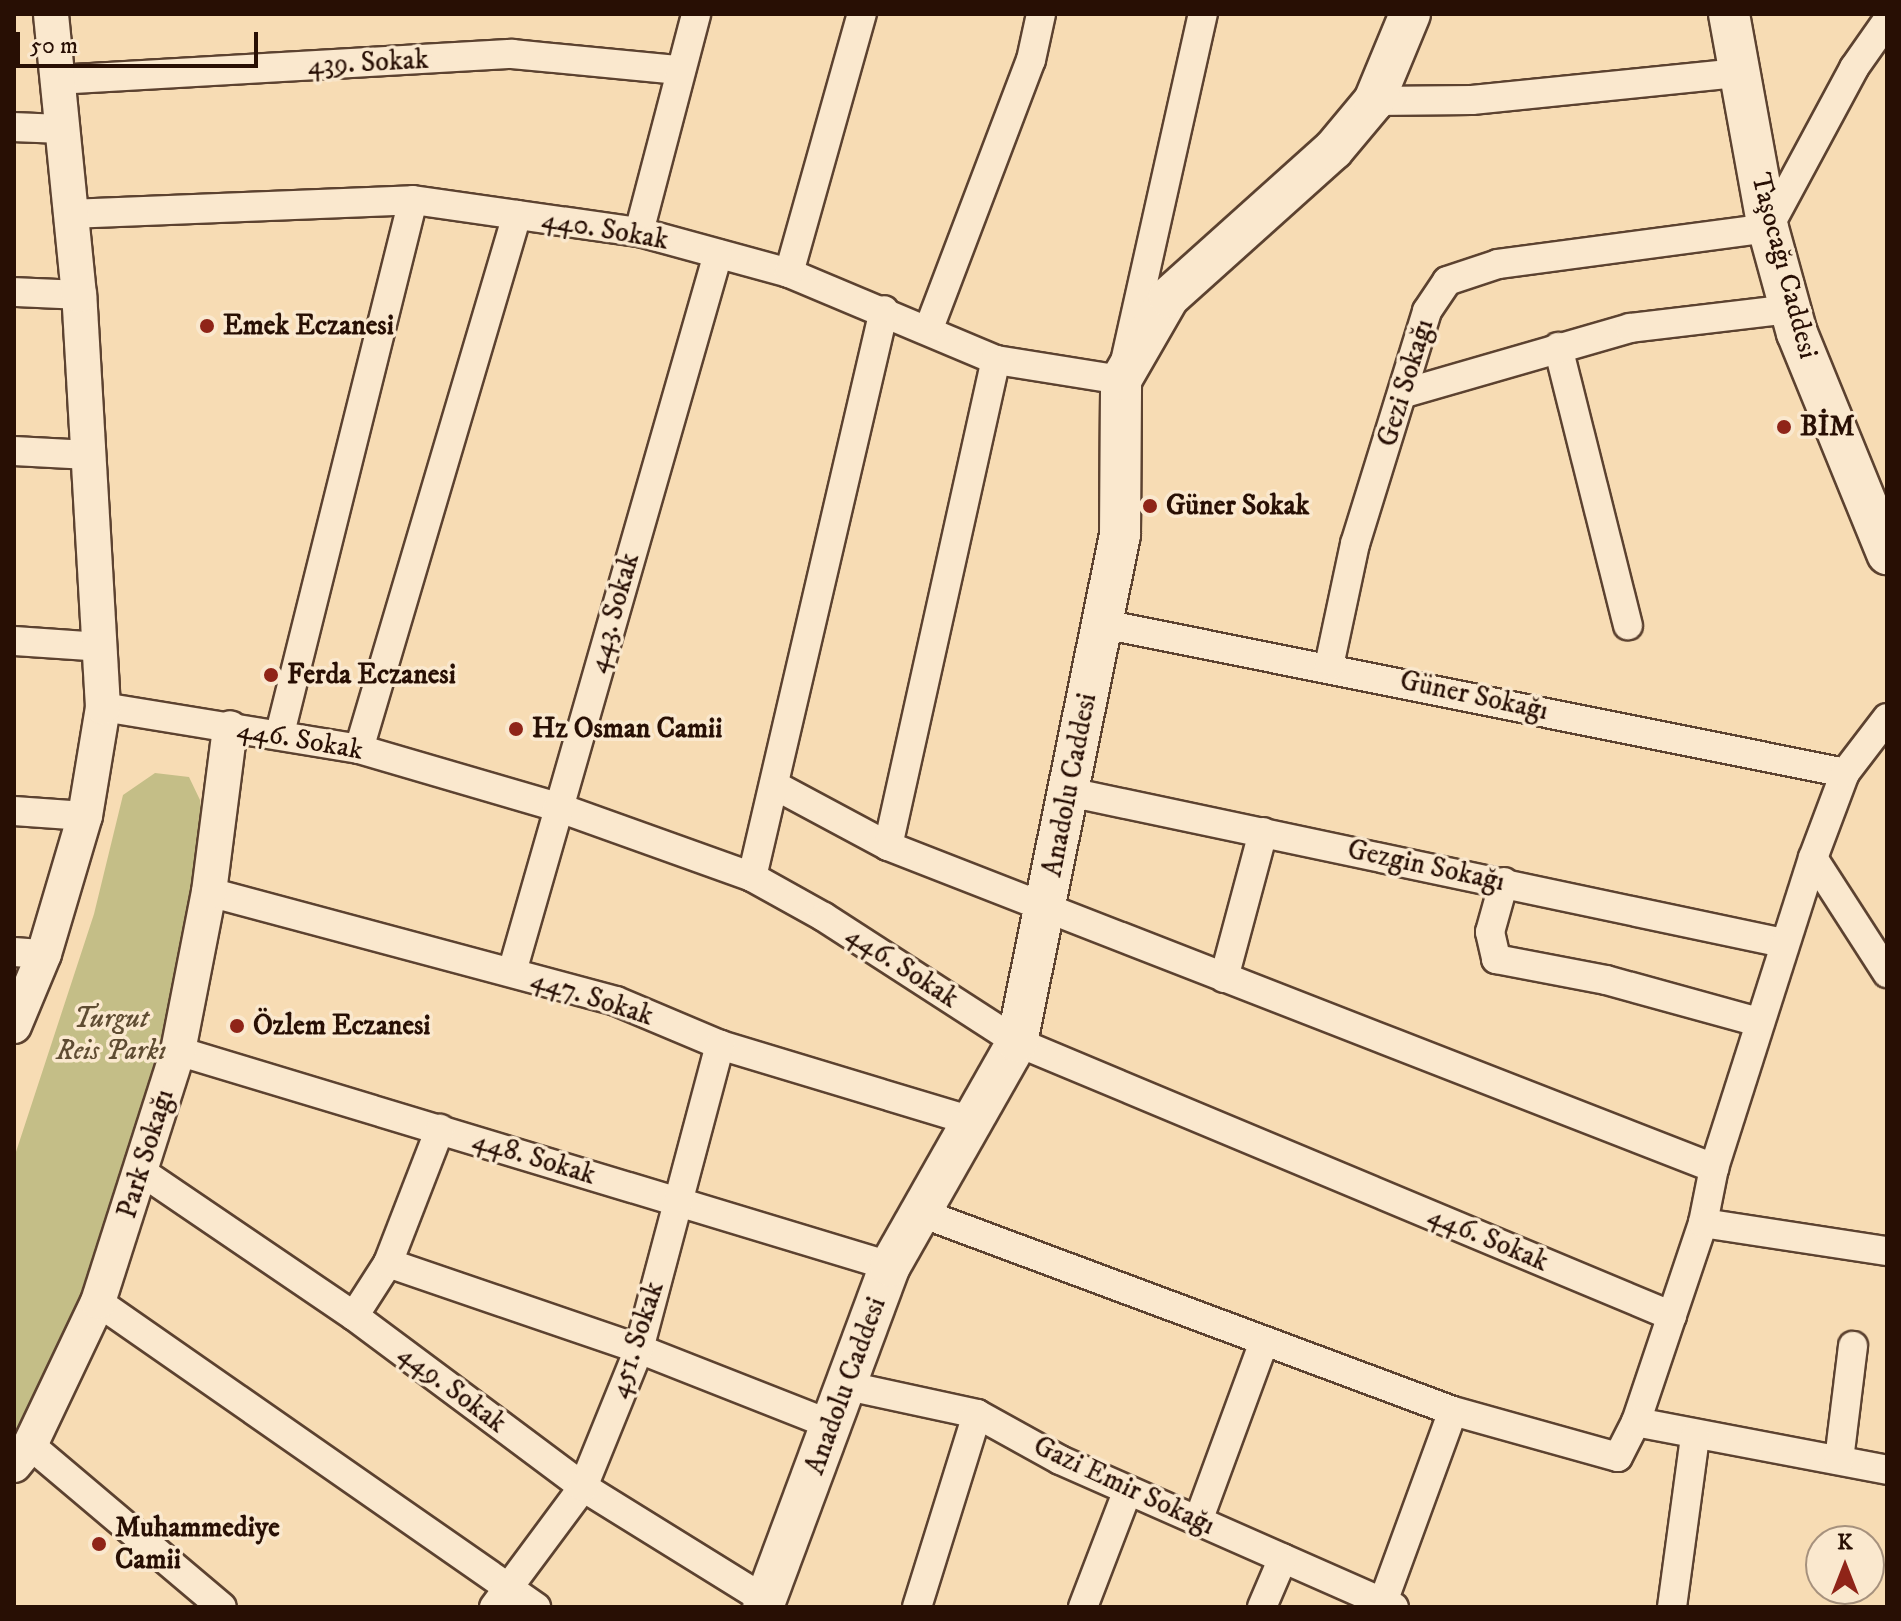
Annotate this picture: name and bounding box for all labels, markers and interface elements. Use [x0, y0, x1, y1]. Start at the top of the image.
scale bar [20, 16, 262, 66]
text: 50 m [30, 31, 78, 61]
street label: 439. Sokak [307, 43, 429, 83]
street label: Taşocağı Caddesi [1743, 169, 1825, 363]
street label: 440. Sokak [539, 202, 671, 258]
place label: Emek Eczanesi [223, 309, 394, 343]
street label: Gezi Sokağı [1371, 315, 1441, 451]
marker: Emek Eczanesi [198, 317, 216, 335]
place label: BİM [1800, 410, 1855, 444]
marker: BİM [1775, 418, 1793, 436]
place label: Güner Sokak [1166, 489, 1310, 523]
marker: Güner Sokak [1141, 497, 1159, 515]
street label: 443. Sokak [581, 549, 647, 677]
place label: Ferda Eczanesi [287, 658, 456, 692]
street label: Güner Sokağı [1397, 664, 1551, 728]
marker: Ferda Eczanesi [262, 666, 280, 684]
street label: Anadolu Caddesi [1036, 690, 1104, 880]
street label: 446. Sokak [234, 712, 366, 768]
place label: Hz Osman Camii [532, 712, 722, 746]
marker: Hz Osman Camii [507, 720, 525, 738]
street label: Gezgin Sokağı [1344, 833, 1508, 899]
street label: 446. Sokak [839, 918, 965, 1016]
street label: 447. Sokak [527, 962, 657, 1034]
park label: Turgut Reis Parkı [56, 1002, 166, 1068]
place label: Özlem Eczanesi [253, 1009, 431, 1043]
marker: Özlem Eczanesi [228, 1017, 246, 1035]
street label: Park Sokağı [110, 1085, 182, 1223]
street label: 448. Sokak [468, 1123, 600, 1193]
street label: 446. Sokak [1423, 1199, 1553, 1279]
street label: 451. Sokak [602, 1277, 672, 1403]
street label: Anadolu Caddesi [798, 1293, 894, 1479]
street label: 449. Sokak [391, 1337, 513, 1441]
street label: Gazi Emir Sokağı [1028, 1429, 1220, 1543]
place label: Muhammediye Camii [115, 1511, 280, 1577]
north arrow [1805, 1525, 1885, 1605]
text: K [1837, 1529, 1853, 1556]
marker: Muhammediye Camii [90, 1535, 108, 1553]

